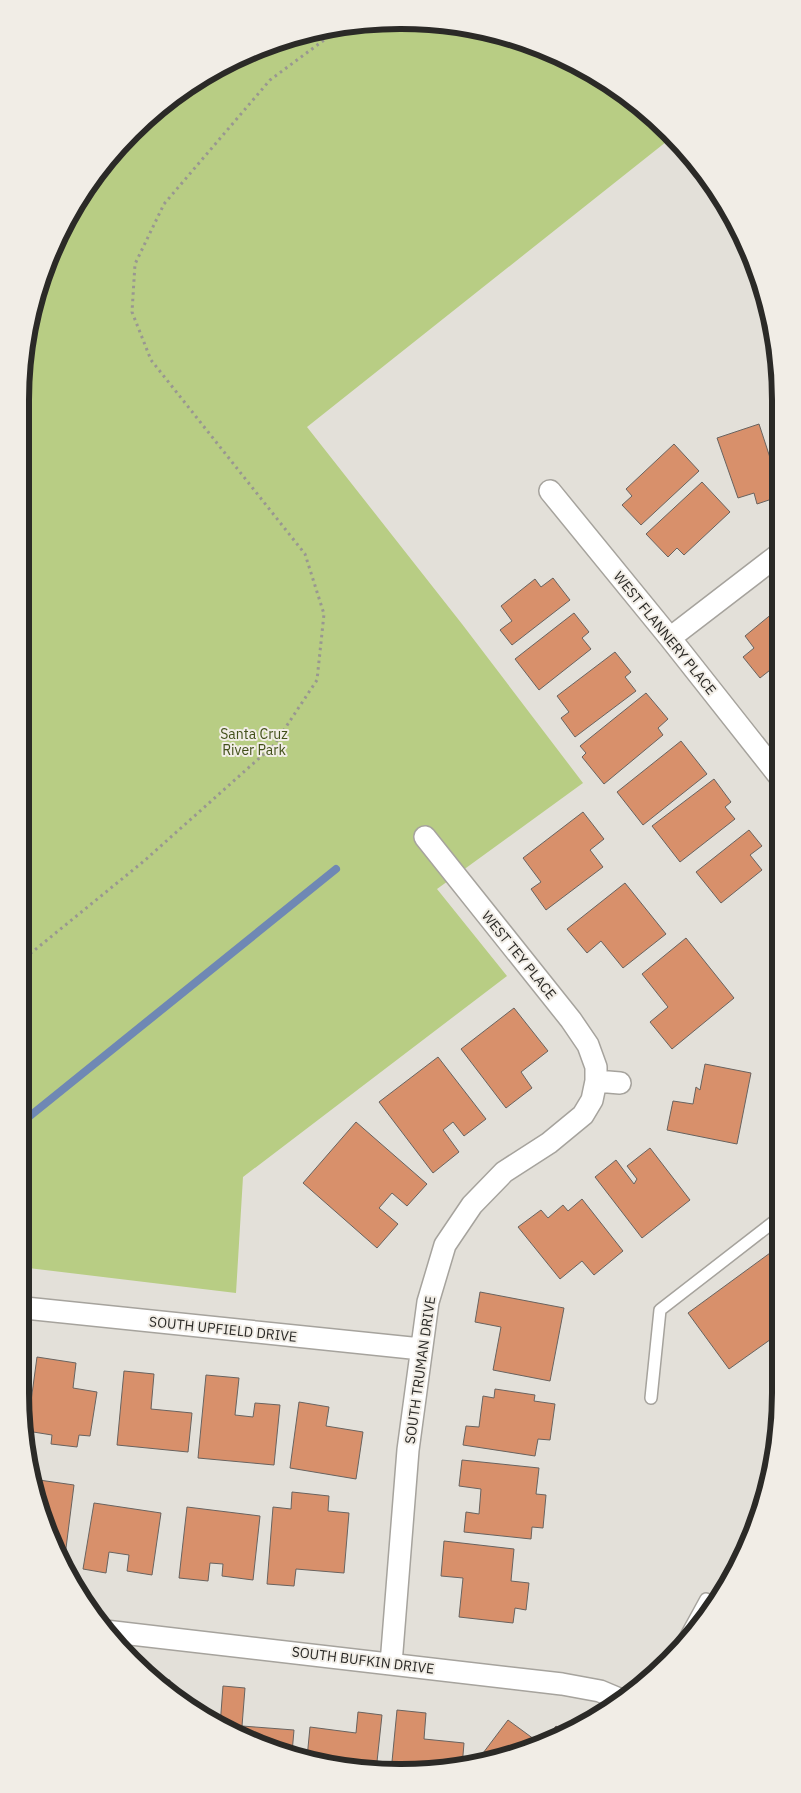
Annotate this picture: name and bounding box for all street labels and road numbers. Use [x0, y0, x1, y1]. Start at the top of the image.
street label: WEST FLANNERY PLACE [610, 568, 720, 698]
street label: WEST TEY PLACE [478, 907, 560, 1003]
street label: SOUTH TRUMAN DRIVE [401, 1295, 439, 1445]
street label: SOUTH UPFIELD DRIVE [148, 1312, 298, 1346]
street label: SOUTH BUFKIN DRIVE [291, 1642, 435, 1678]

